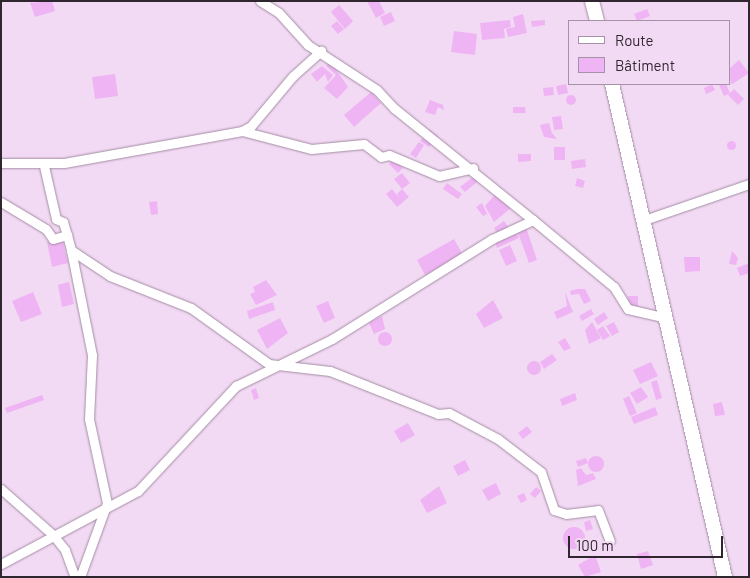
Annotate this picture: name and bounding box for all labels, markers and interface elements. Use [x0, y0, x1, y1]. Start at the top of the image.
legend [568, 20, 730, 85]
text: Route [615, 31, 654, 49]
text: Bâtiment [615, 56, 675, 74]
scale bar [570, 526, 725, 558]
text: 100 m [576, 536, 614, 554]

